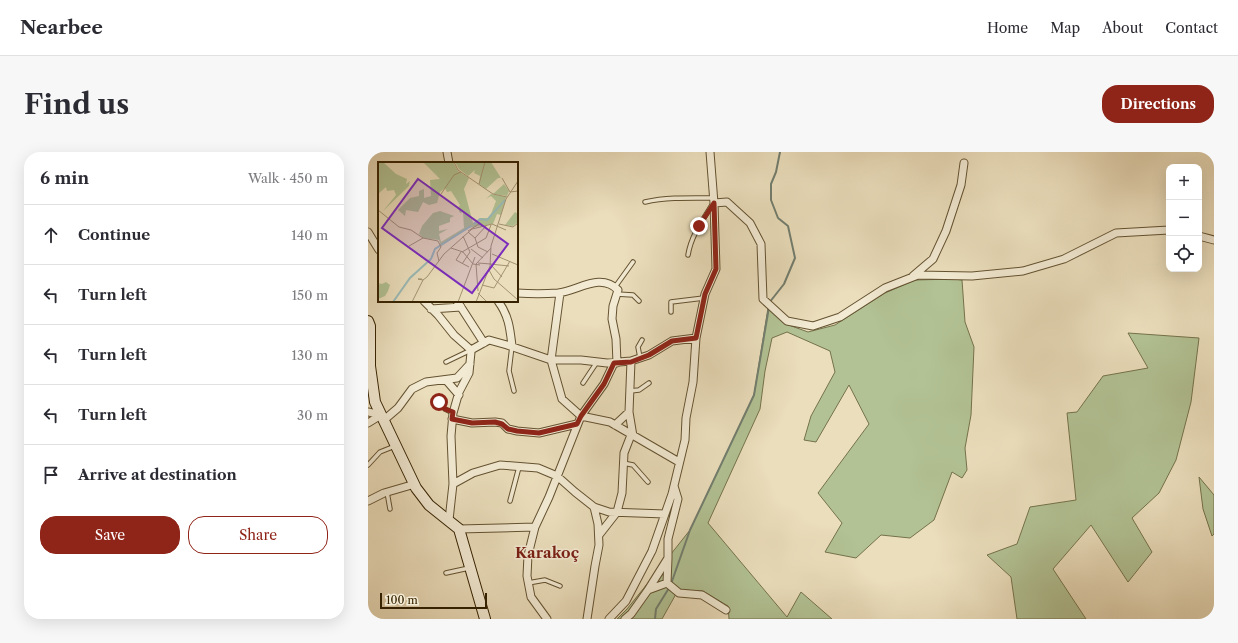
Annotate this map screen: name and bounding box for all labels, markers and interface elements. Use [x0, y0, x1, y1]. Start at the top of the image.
text: Nearbee [20, 16, 103, 39]
text: Home [987, 19, 1028, 37]
text: Map [1050, 19, 1080, 37]
text: About [1102, 19, 1143, 37]
text: Contact [1165, 19, 1218, 37]
button: Directions [1102, 85, 1214, 123]
text: Find us [24, 87, 129, 121]
inset map [378, 162, 518, 302]
map controls [1166, 164, 1202, 272]
button: + [1166, 164, 1202, 200]
text: 6 min [40, 168, 89, 188]
text: Walk · 450 m [248, 170, 328, 186]
button: − [1166, 200, 1202, 236]
route end [690, 217, 708, 235]
icon: ahead [40, 224, 62, 246]
text: Continue [78, 225, 150, 244]
text: 140 m [291, 227, 328, 243]
button: locate [1166, 236, 1202, 272]
icon: left [40, 284, 62, 306]
text: Turn left [78, 285, 147, 304]
text: 150 m [292, 287, 328, 303]
icon: left [40, 344, 62, 366]
text: Turn left [78, 345, 147, 364]
text: 130 m [292, 347, 328, 363]
route start [430, 393, 448, 411]
icon: left [40, 404, 62, 426]
text: Turn left [78, 405, 147, 424]
text: 30 m [297, 407, 328, 423]
icon: arrive [40, 464, 62, 486]
text: Arrive at destination [78, 465, 237, 484]
button: Save [40, 516, 180, 554]
button: Share [188, 516, 328, 554]
district label: Karakoç [515, 543, 579, 562]
scale bar [380, 591, 487, 610]
text: 100 m [386, 593, 418, 607]

